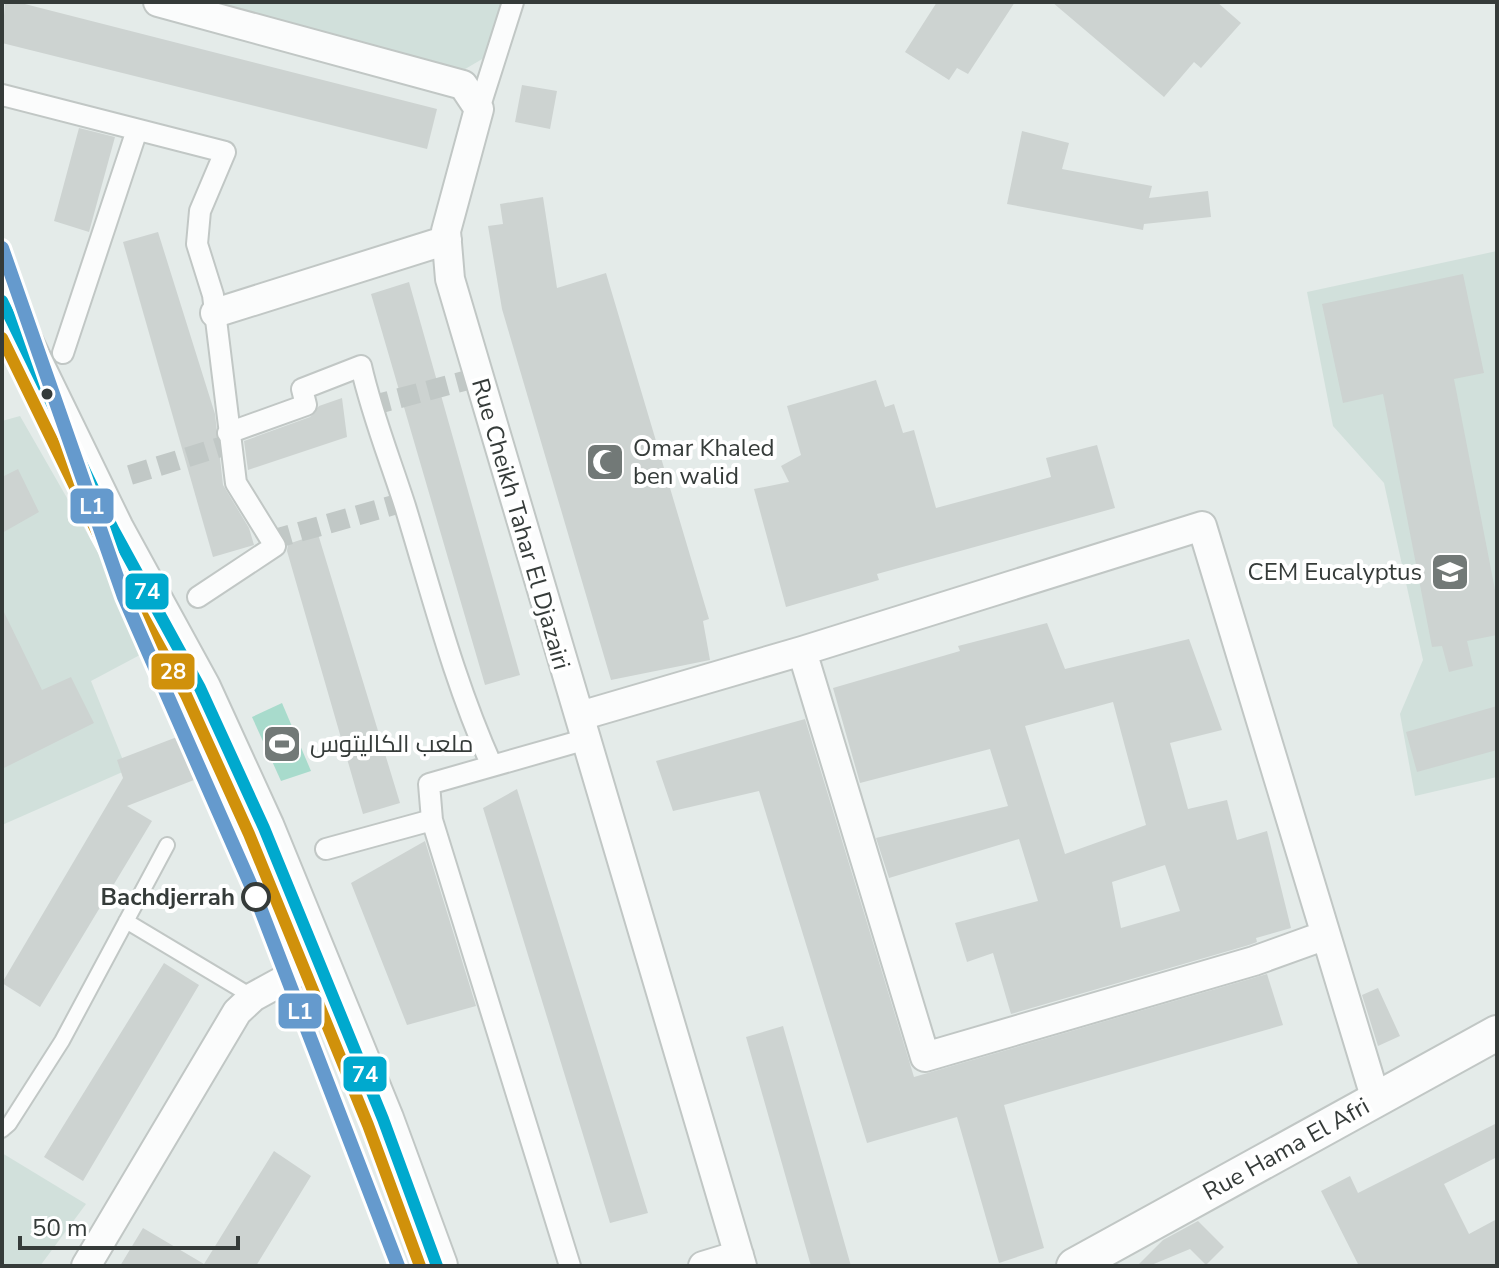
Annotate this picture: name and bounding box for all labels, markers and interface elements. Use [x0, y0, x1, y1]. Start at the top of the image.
street label: Rue Cheikh Tahar El Djazairi [464, 375, 578, 673]
unlabelled marker [39, 386, 55, 402]
place label: Omar Khaled ben walid [633, 432, 775, 492]
mosque icon: Omar Khaled ben walid [584, 441, 626, 483]
line badge: L1 [69, 487, 115, 525]
text: L1 [79, 492, 105, 522]
school or university icon: CEM Eucalyptus [1429, 551, 1471, 593]
place label: CEM Eucalyptus [1248, 556, 1422, 588]
line badge: 74 [124, 572, 170, 611]
text: 74 [134, 577, 160, 607]
line badge: 28 [150, 652, 196, 691]
text: 28 [160, 657, 186, 687]
sports icon: ملعب الكاليتوس [261, 723, 303, 765]
place label: ملعب الكاليتوس [310, 728, 473, 760]
place label: Bachdjerrah [101, 881, 235, 913]
marker: Bachdjerrah [242, 883, 270, 911]
line badge: L1 [277, 992, 323, 1030]
text: L1 [287, 997, 313, 1027]
line badge: 74 [342, 1055, 388, 1093]
text: 74 [352, 1060, 378, 1090]
street label: Rue Hama El Afri [1197, 1090, 1375, 1208]
scale bar [20, 1200, 238, 1250]
text: 50 m [32, 1212, 88, 1244]

